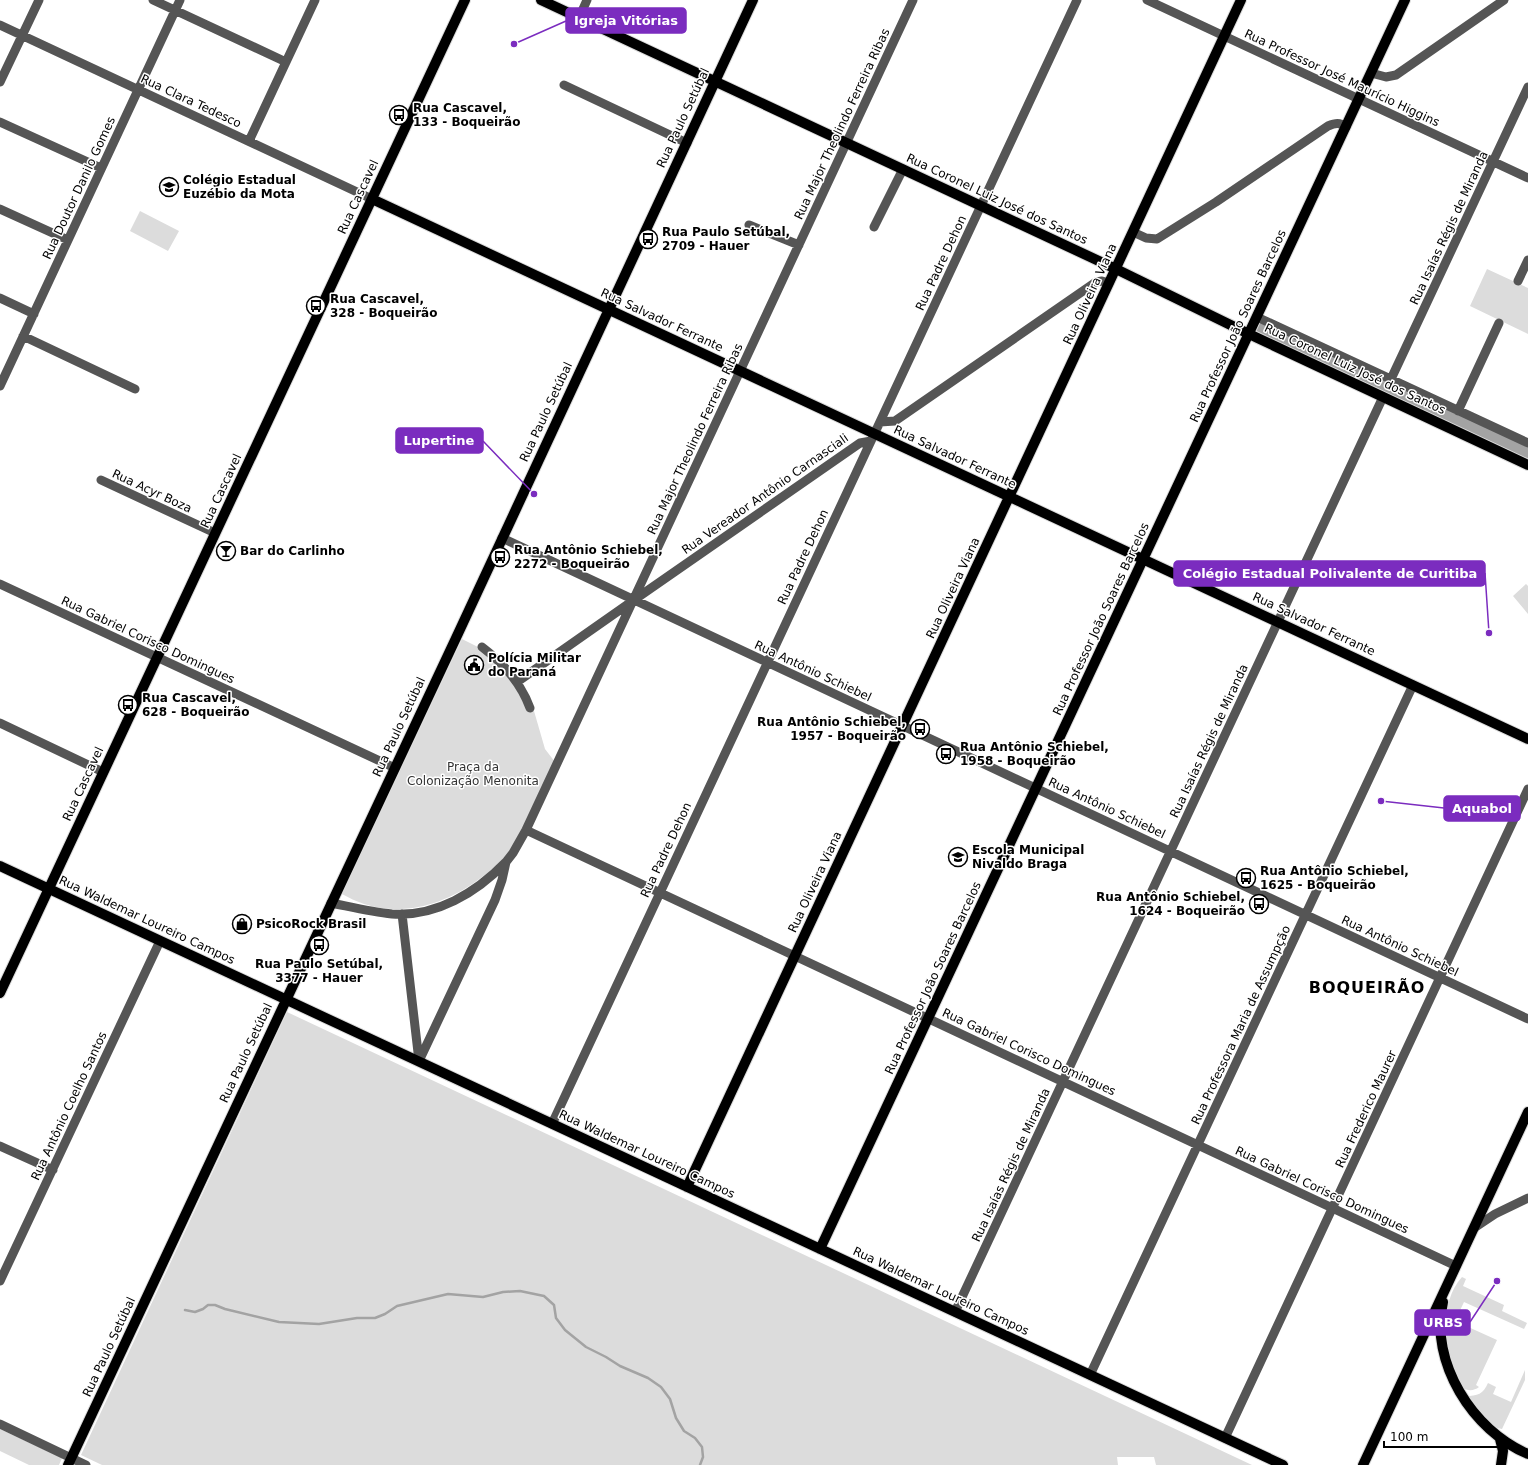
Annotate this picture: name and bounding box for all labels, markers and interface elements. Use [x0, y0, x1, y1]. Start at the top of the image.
callout: Igreja Vitórias [566, 8, 686, 33]
text: Igreja Vitórias [574, 13, 678, 28]
street label: Rua Major Theolindo Ferreira Ribas [791, 26, 893, 222]
street label: Rua Professor José Maurício Higgins [1242, 27, 1442, 129]
street label: Rua Paulo Setúbal [654, 66, 712, 170]
street label: Rua Clara Tedesco [138, 71, 244, 131]
place label: Rua Cascavel, 133 - Boqueirão [413, 101, 520, 129]
bus stop icon: Rua Cascavel, 133 - Boqueirão [388, 104, 410, 126]
street label: Rua Doutor Danilo Gomes [40, 115, 118, 261]
street label: Rua Isaías Régis de Miranda [1407, 149, 1491, 307]
street label: Rua Coronel Luiz José dos Santos [904, 151, 1090, 247]
street label: Rua Cascavel [335, 158, 381, 236]
place label: Colégio Estadual Euzébio da Mota [183, 173, 296, 201]
school or university icon: Colégio Estadual Euzébio da Mota [158, 176, 180, 198]
street label: Rua Padre Dehon [913, 213, 969, 313]
place label: Rua Paulo Setúbal, 2709 - Hauer [662, 225, 790, 253]
bus stop icon: Rua Paulo Setúbal, 2709 - Hauer [637, 228, 659, 250]
street label: Rua Professor João Soares Barcelos [1187, 228, 1289, 424]
street label: Rua Oliveira Viana [1060, 241, 1120, 347]
street label: Rua Salvador Ferrante [599, 285, 725, 355]
place label: Rua Cascavel, 328 - Boqueirão [330, 292, 437, 320]
bus stop icon: Rua Cascavel, 328 - Boqueirão [305, 295, 327, 317]
street label: Rua Coronel Luiz José dos Santos [1262, 321, 1448, 417]
street label: Rua Major Theolindo Ferreira Ribas [644, 341, 746, 537]
street label: Rua Paulo Setúbal [517, 360, 575, 464]
street label: Rua Salvador Ferrante [892, 422, 1018, 492]
callout: Lupertine [396, 428, 483, 453]
street label: Rua Vereador Antônio Carnasciali [679, 431, 851, 557]
text: Lupertine [404, 433, 475, 448]
street label: Rua Cascavel [198, 452, 244, 530]
street label: Rua Acyr Boza [110, 466, 194, 516]
street label: Rua Padre Dehon [775, 507, 831, 607]
street label: Rua Professor João Soares Barcelos [1050, 521, 1152, 717]
street label: Rua Oliveira Viana [923, 535, 983, 641]
bar icon: Bar do Carlinho [215, 540, 237, 562]
place label: Rua Antônio Schiebel, 2272 - Boqueirão [514, 543, 663, 571]
place label: Bar do Carlinho [240, 544, 345, 558]
bus stop icon: Rua Antônio Schiebel, 2272 - Boqueirão [489, 546, 511, 568]
callout: Colégio Estadual Polivalente de Curitiba [1174, 561, 1485, 586]
text: Colégio Estadual Polivalente de Curitiba [1183, 566, 1477, 581]
street label: Rua Salvador Ferrante [1251, 589, 1377, 659]
street label: Rua Gabriel Corisco Domingues [59, 594, 237, 686]
street label: Rua Antônio Schiebel [752, 638, 874, 704]
place label: Polícia Militar do Paraná [488, 651, 581, 679]
public building icon: Polícia Militar do Paraná [463, 654, 485, 676]
street label: Rua Isaías Régis de Miranda [1167, 662, 1251, 820]
street label: Rua Paulo Setúbal [370, 675, 428, 779]
place label: Rua Cascavel, 628 - Boqueirão [142, 691, 249, 719]
bus stop icon: Rua Cascavel, 628 - Boqueirão [117, 694, 139, 716]
place label: Rua Antônio Schiebel, 1957 - Boqueirão [757, 715, 906, 743]
bus stop icon: Rua Antônio Schiebel, 1957 - Boqueirão [909, 718, 931, 740]
place label: Rua Antônio Schiebel, 1958 - Boqueirão [960, 740, 1109, 768]
bus stop icon: Rua Antônio Schiebel, 1958 - Boqueirão [935, 743, 957, 765]
street label: Rua Cascavel [60, 745, 106, 823]
park label: Praça da Colonização Menonita [407, 760, 539, 788]
street label: Rua Antônio Schiebel [1046, 775, 1168, 841]
callout: Aquabol [1444, 796, 1520, 821]
street label: Rua Padre Dehon [638, 800, 694, 900]
text: Aquabol [1452, 801, 1512, 816]
street label: Rua Oliveira Viana [785, 829, 845, 935]
place label: Escola Municipal Nivaldo Braga [972, 843, 1084, 871]
school or university icon: Escola Municipal Nivaldo Braga [947, 846, 969, 868]
place label: Rua Antônio Schiebel, 1625 - Boqueirão [1260, 864, 1409, 892]
bus stop icon: Rua Antônio Schiebel, 1625 - Boqueirão [1235, 867, 1257, 889]
street label: Rua Waldemar Loureiro Campos [57, 873, 237, 967]
street label: Rua Professor João Soares Barcelos [882, 880, 984, 1076]
place label: Rua Antônio Schiebel, 1624 - Boqueirão [1096, 890, 1245, 918]
bus stop icon: Rua Antônio Schiebel, 1624 - Boqueirão [1248, 893, 1270, 915]
shop icon: PsicoRock Brasil [231, 913, 253, 935]
street label: Rua Antônio Schiebel [1339, 913, 1461, 979]
place label: PsicoRock Brasil [256, 917, 366, 931]
street label: Rua Professora Maria de Assumpção [1189, 923, 1293, 1127]
bus stop icon: Rua Paulo Setúbal, 3377 - Hauer [308, 934, 330, 956]
place label: Rua Paulo Setúbal, 3377 - Hauer [255, 957, 383, 985]
district label: BOQUEIRÃO [1309, 978, 1425, 997]
street label: Rua Paulo Setúbal [217, 1001, 275, 1105]
street label: Rua Gabriel Corisco Domingues [940, 1006, 1118, 1098]
street label: Rua Antônio Coelho Santos [28, 1029, 110, 1183]
street label: Rua Frederico Maurer [1333, 1048, 1399, 1170]
street label: Rua Isaías Régis de Miranda [969, 1086, 1053, 1244]
street label: Rua Waldemar Loureiro Campos [557, 1107, 737, 1201]
street label: Rua Gabriel Corisco Domingues [1233, 1144, 1411, 1236]
street label: Rua Waldemar Loureiro Campos [851, 1244, 1031, 1338]
street label: Rua Paulo Setúbal [80, 1295, 138, 1399]
callout: URBS [1415, 1310, 1470, 1335]
text: URBS [1423, 1315, 1463, 1330]
scale bar [1384, 1423, 1498, 1449]
text: 100 m [1390, 1430, 1428, 1444]

